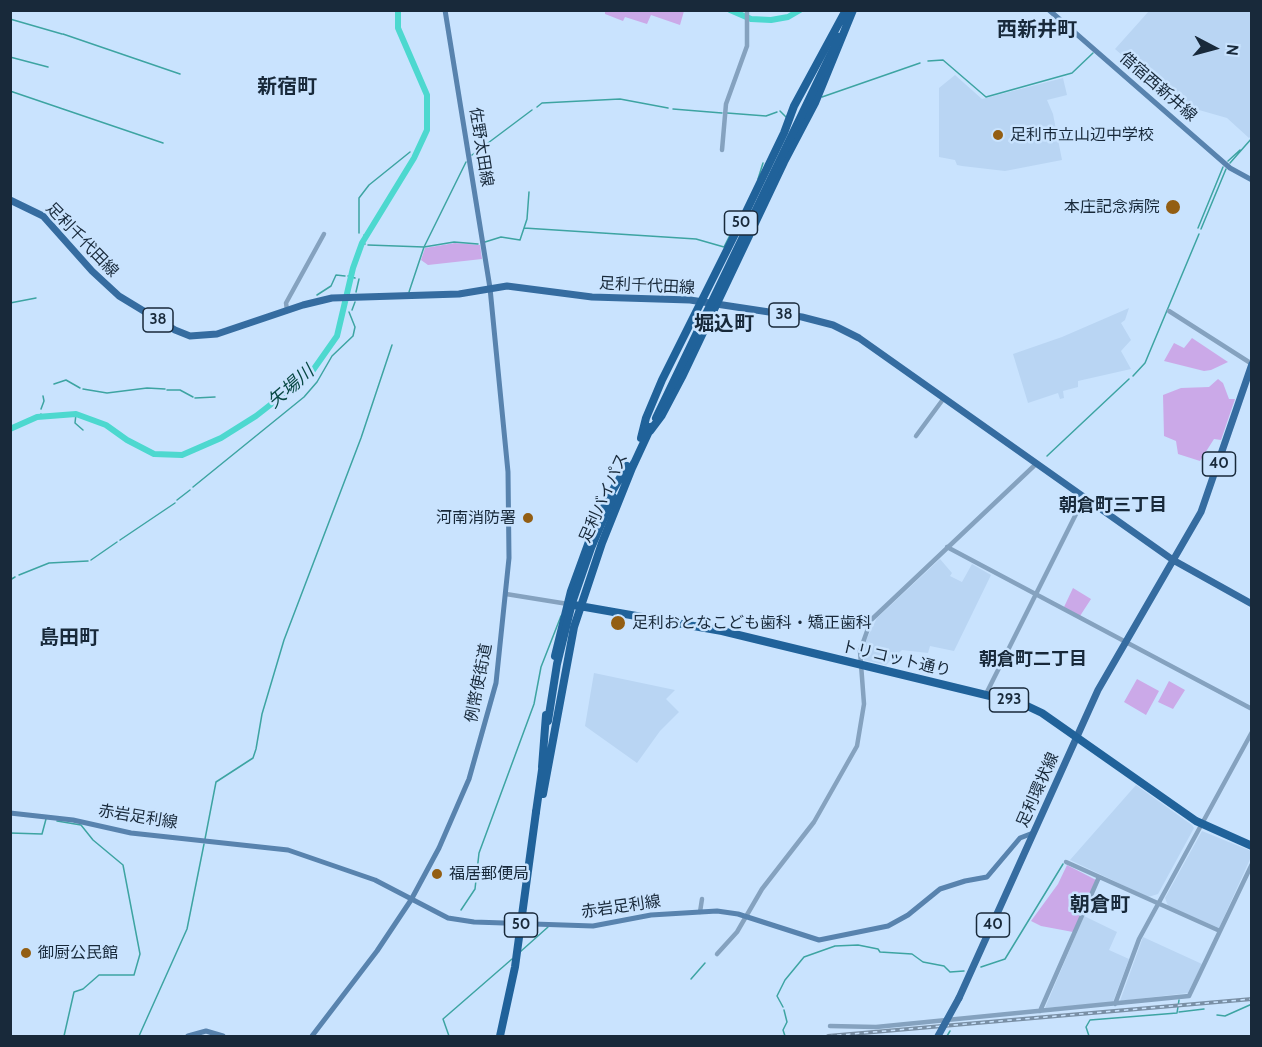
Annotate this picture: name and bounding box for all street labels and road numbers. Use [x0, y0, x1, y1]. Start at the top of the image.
street label: 借宿西新井線 [1115, 48, 1201, 126]
street label: 佐野太田線 [465, 106, 497, 188]
street label: 足利千代田線 [42, 199, 122, 281]
road number: 50 [724, 211, 758, 235]
street label: 足利千代田線 [599, 274, 695, 298]
road number: 38 [769, 303, 799, 327]
road number: 38 [143, 308, 173, 332]
street label: 足利バイパス [576, 450, 632, 546]
road number: 40 [1202, 452, 1236, 476]
street label: トリコット通り [839, 637, 953, 681]
street label: 例幣使街道 [462, 642, 496, 724]
road number: 293 [990, 688, 1028, 712]
street label: 足利環状線 [1013, 750, 1063, 830]
street label: 赤岩足利線 [97, 801, 179, 833]
street label: 赤岩足利線 [580, 892, 662, 922]
road number: 50 [504, 913, 538, 937]
road number: 40 [976, 913, 1010, 937]

